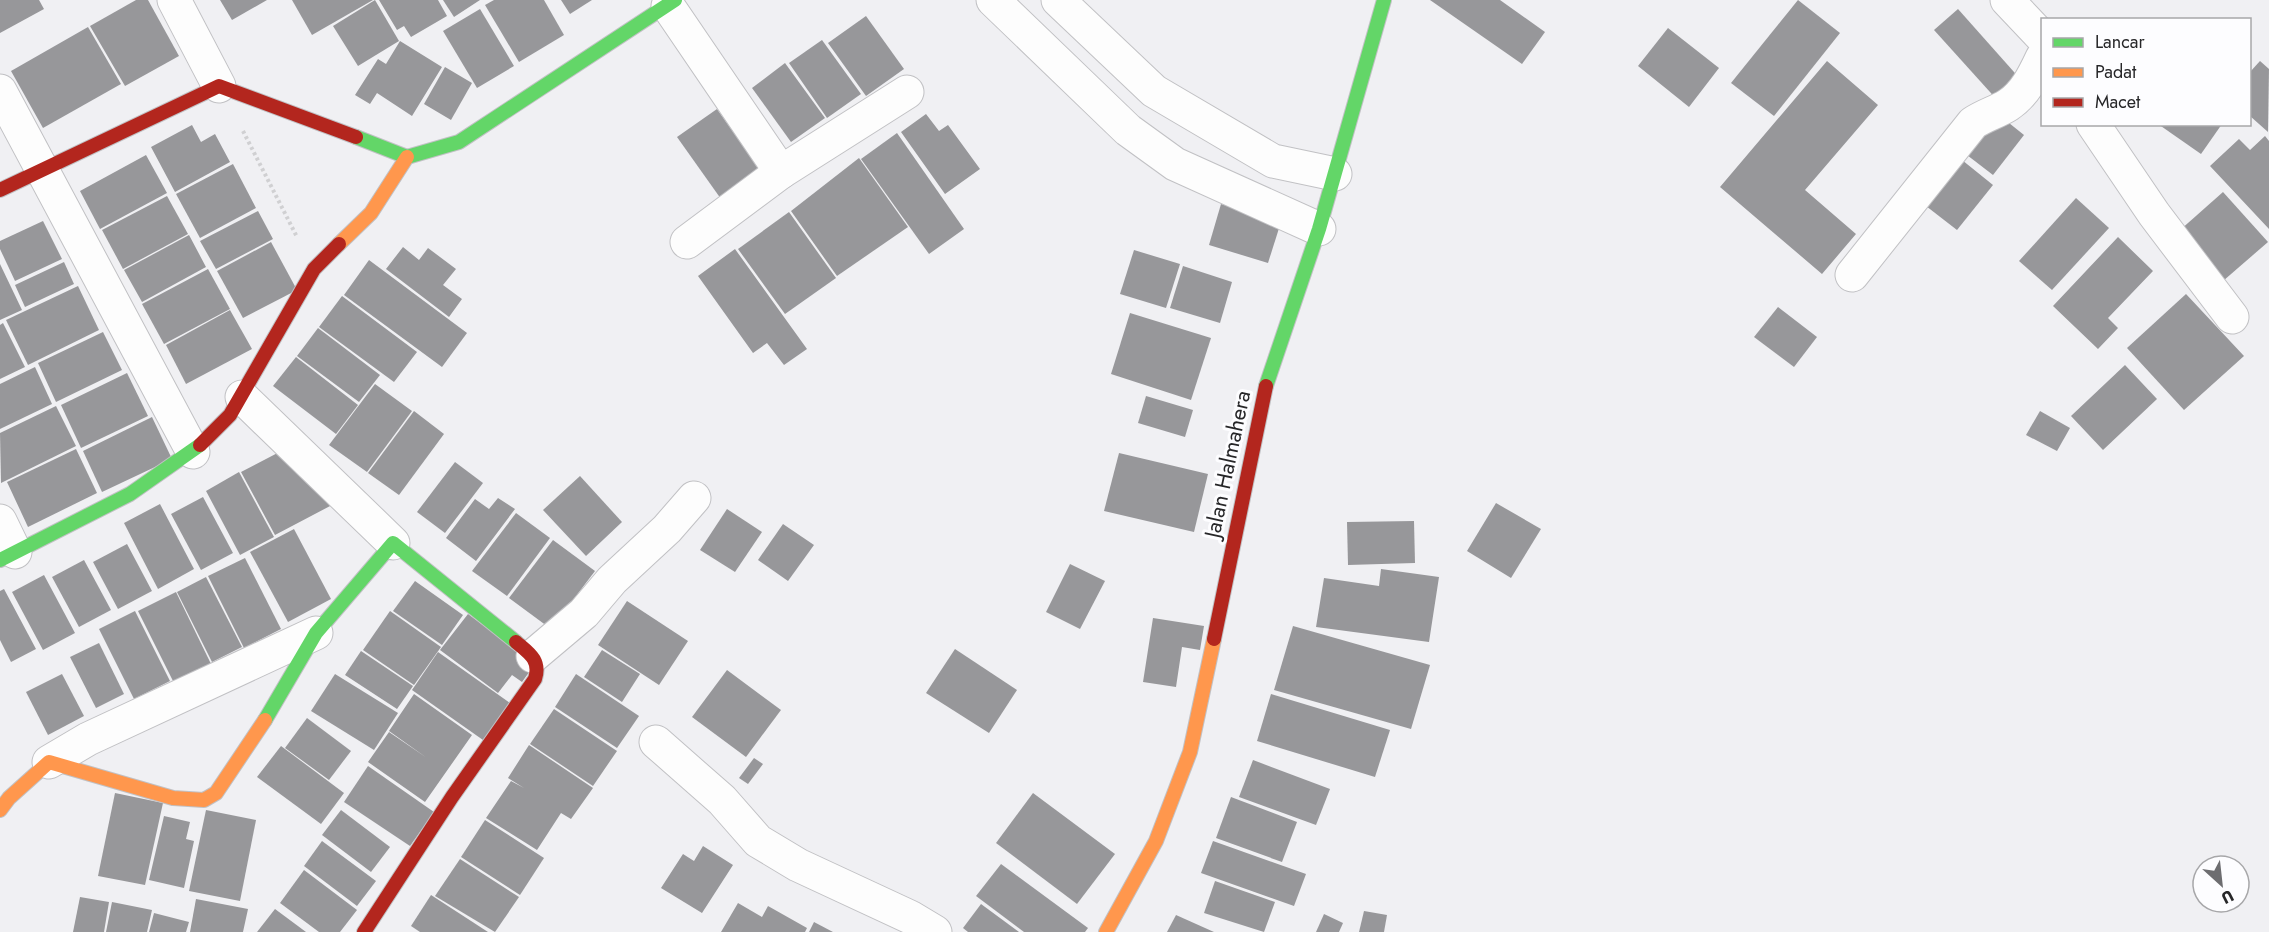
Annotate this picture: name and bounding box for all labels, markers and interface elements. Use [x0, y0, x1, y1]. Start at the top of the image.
legend [2041, 18, 2251, 126]
text: Lancar [2095, 29, 2145, 55]
text: Padat [2095, 59, 2137, 85]
text: Macet [2095, 89, 2141, 115]
street label: Jalan Halmahera [1195, 387, 1258, 544]
north arrow [2191, 854, 2251, 914]
text: U [2217, 884, 2238, 910]

